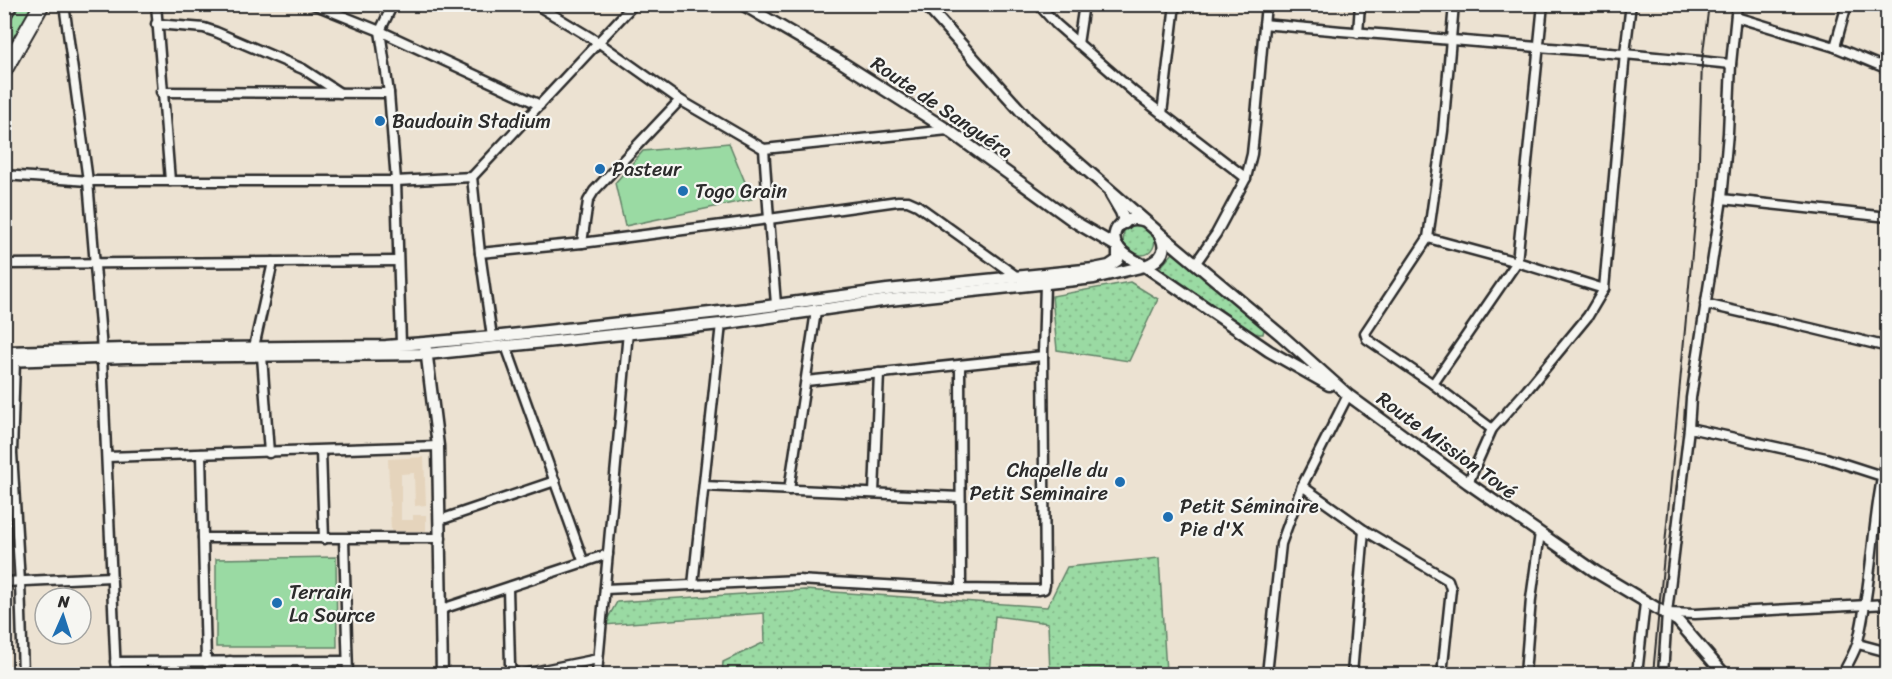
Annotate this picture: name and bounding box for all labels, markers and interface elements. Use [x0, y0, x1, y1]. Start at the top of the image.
street label: Route de Sanguéra [863, 47, 1020, 168]
place label: Baudouin Stadium [392, 104, 551, 139]
marker: Baudouin Stadium [373, 114, 387, 128]
place label: Pasteur [612, 152, 682, 187]
marker: Pasteur [593, 162, 607, 176]
place label: Togo Grain [695, 174, 787, 209]
marker: Togo Grain [676, 184, 690, 198]
street label: Route Mission Tové [1369, 382, 1525, 509]
place label: Chapelle du Petit Seminaire [969, 453, 1108, 511]
marker: Chapelle du Petit Seminaire [1113, 475, 1127, 489]
place label: Petit Séminaire Pie d'X [1180, 489, 1319, 547]
marker: Petit Séminaire Pie d'X [1161, 510, 1175, 524]
place label: Terrain La Source [289, 575, 375, 633]
north arrow [33, 586, 93, 646]
text: N [56, 587, 71, 616]
marker: Terrain La Source [270, 596, 284, 610]

